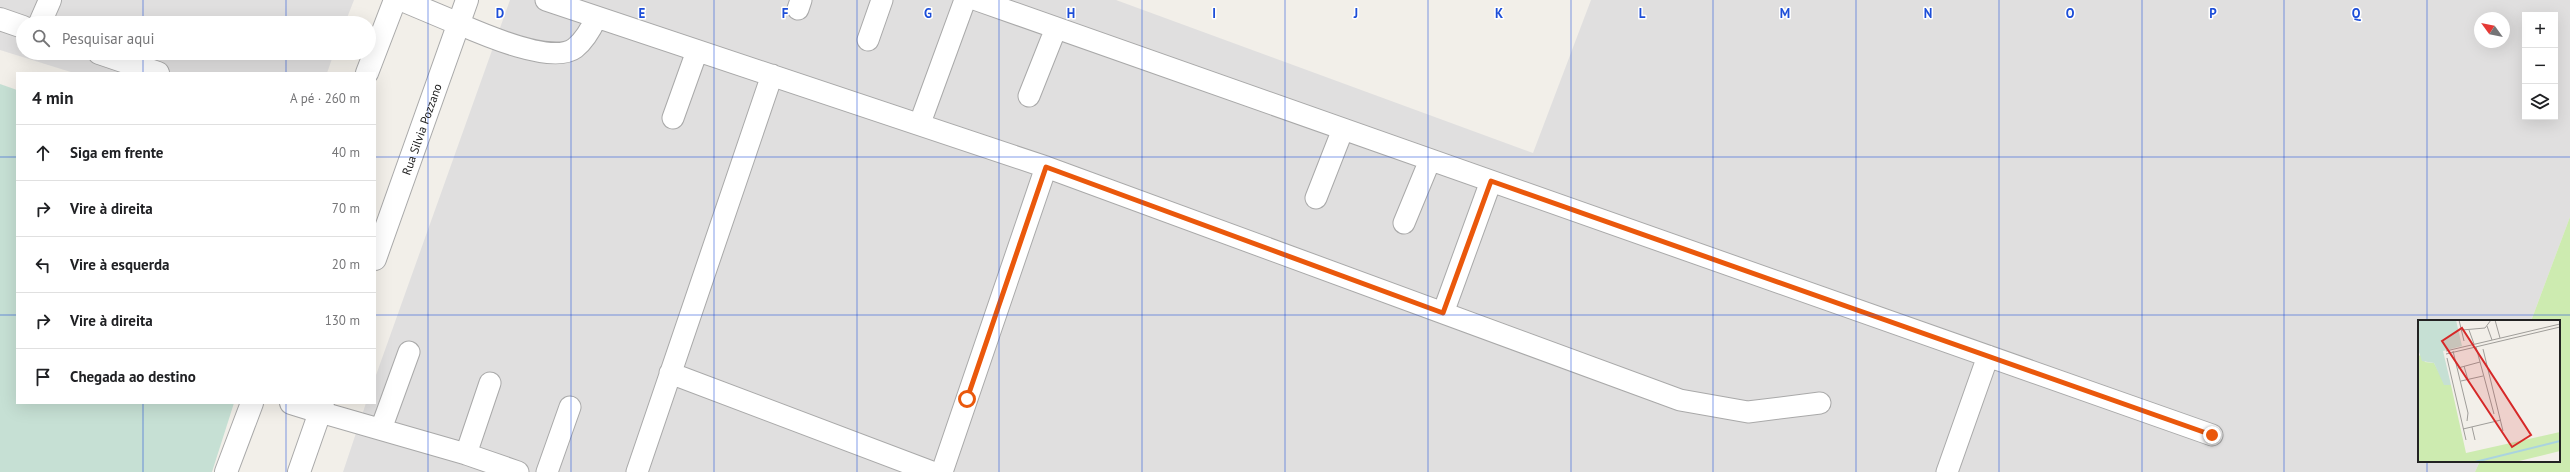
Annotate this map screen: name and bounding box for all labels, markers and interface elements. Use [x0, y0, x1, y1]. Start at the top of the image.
text: D [496, 5, 504, 22]
text: E [639, 5, 646, 22]
text: F [782, 5, 789, 22]
text: G [924, 5, 932, 22]
text: H [1067, 5, 1075, 22]
text: I [1212, 5, 1216, 22]
text: J [1353, 5, 1358, 22]
text: K [1495, 5, 1503, 22]
text: L [1639, 5, 1646, 22]
text: M [1780, 5, 1790, 22]
text: N [1924, 5, 1932, 22]
text: O [2066, 5, 2075, 22]
text: P [2209, 5, 2217, 22]
text: Q [2352, 5, 2362, 22]
north arrow [2474, 12, 2510, 48]
map controls [2522, 12, 2558, 120]
button: + [2522, 12, 2558, 48]
search box [16, 16, 376, 60]
icon: search [30, 27, 52, 49]
text: Pesquisar aqui [62, 29, 154, 48]
button: − [2522, 48, 2558, 84]
street label: Rua Silvia Pozzano [398, 81, 444, 177]
button: layers [2522, 84, 2558, 120]
text: 4 min [32, 87, 73, 109]
text: A pé · 260 m [290, 90, 360, 107]
icon: ahead [32, 142, 54, 164]
text: Siga em frente [70, 143, 163, 162]
text: 40 m [332, 144, 360, 161]
icon: right [32, 198, 54, 220]
text: Vire à direita [70, 199, 153, 218]
text: 70 m [332, 200, 360, 217]
icon: left [32, 254, 54, 276]
text: Vire à esquerda [70, 255, 169, 274]
text: 20 m [332, 256, 360, 273]
icon: right [32, 310, 54, 332]
text: Vire à direita [70, 311, 153, 330]
text: 130 m [325, 312, 360, 329]
inset map [2418, 320, 2560, 462]
icon: arrive [32, 366, 54, 388]
text: Chegada ao destino [70, 367, 196, 386]
route start [958, 390, 976, 408]
route end [2203, 426, 2221, 444]

